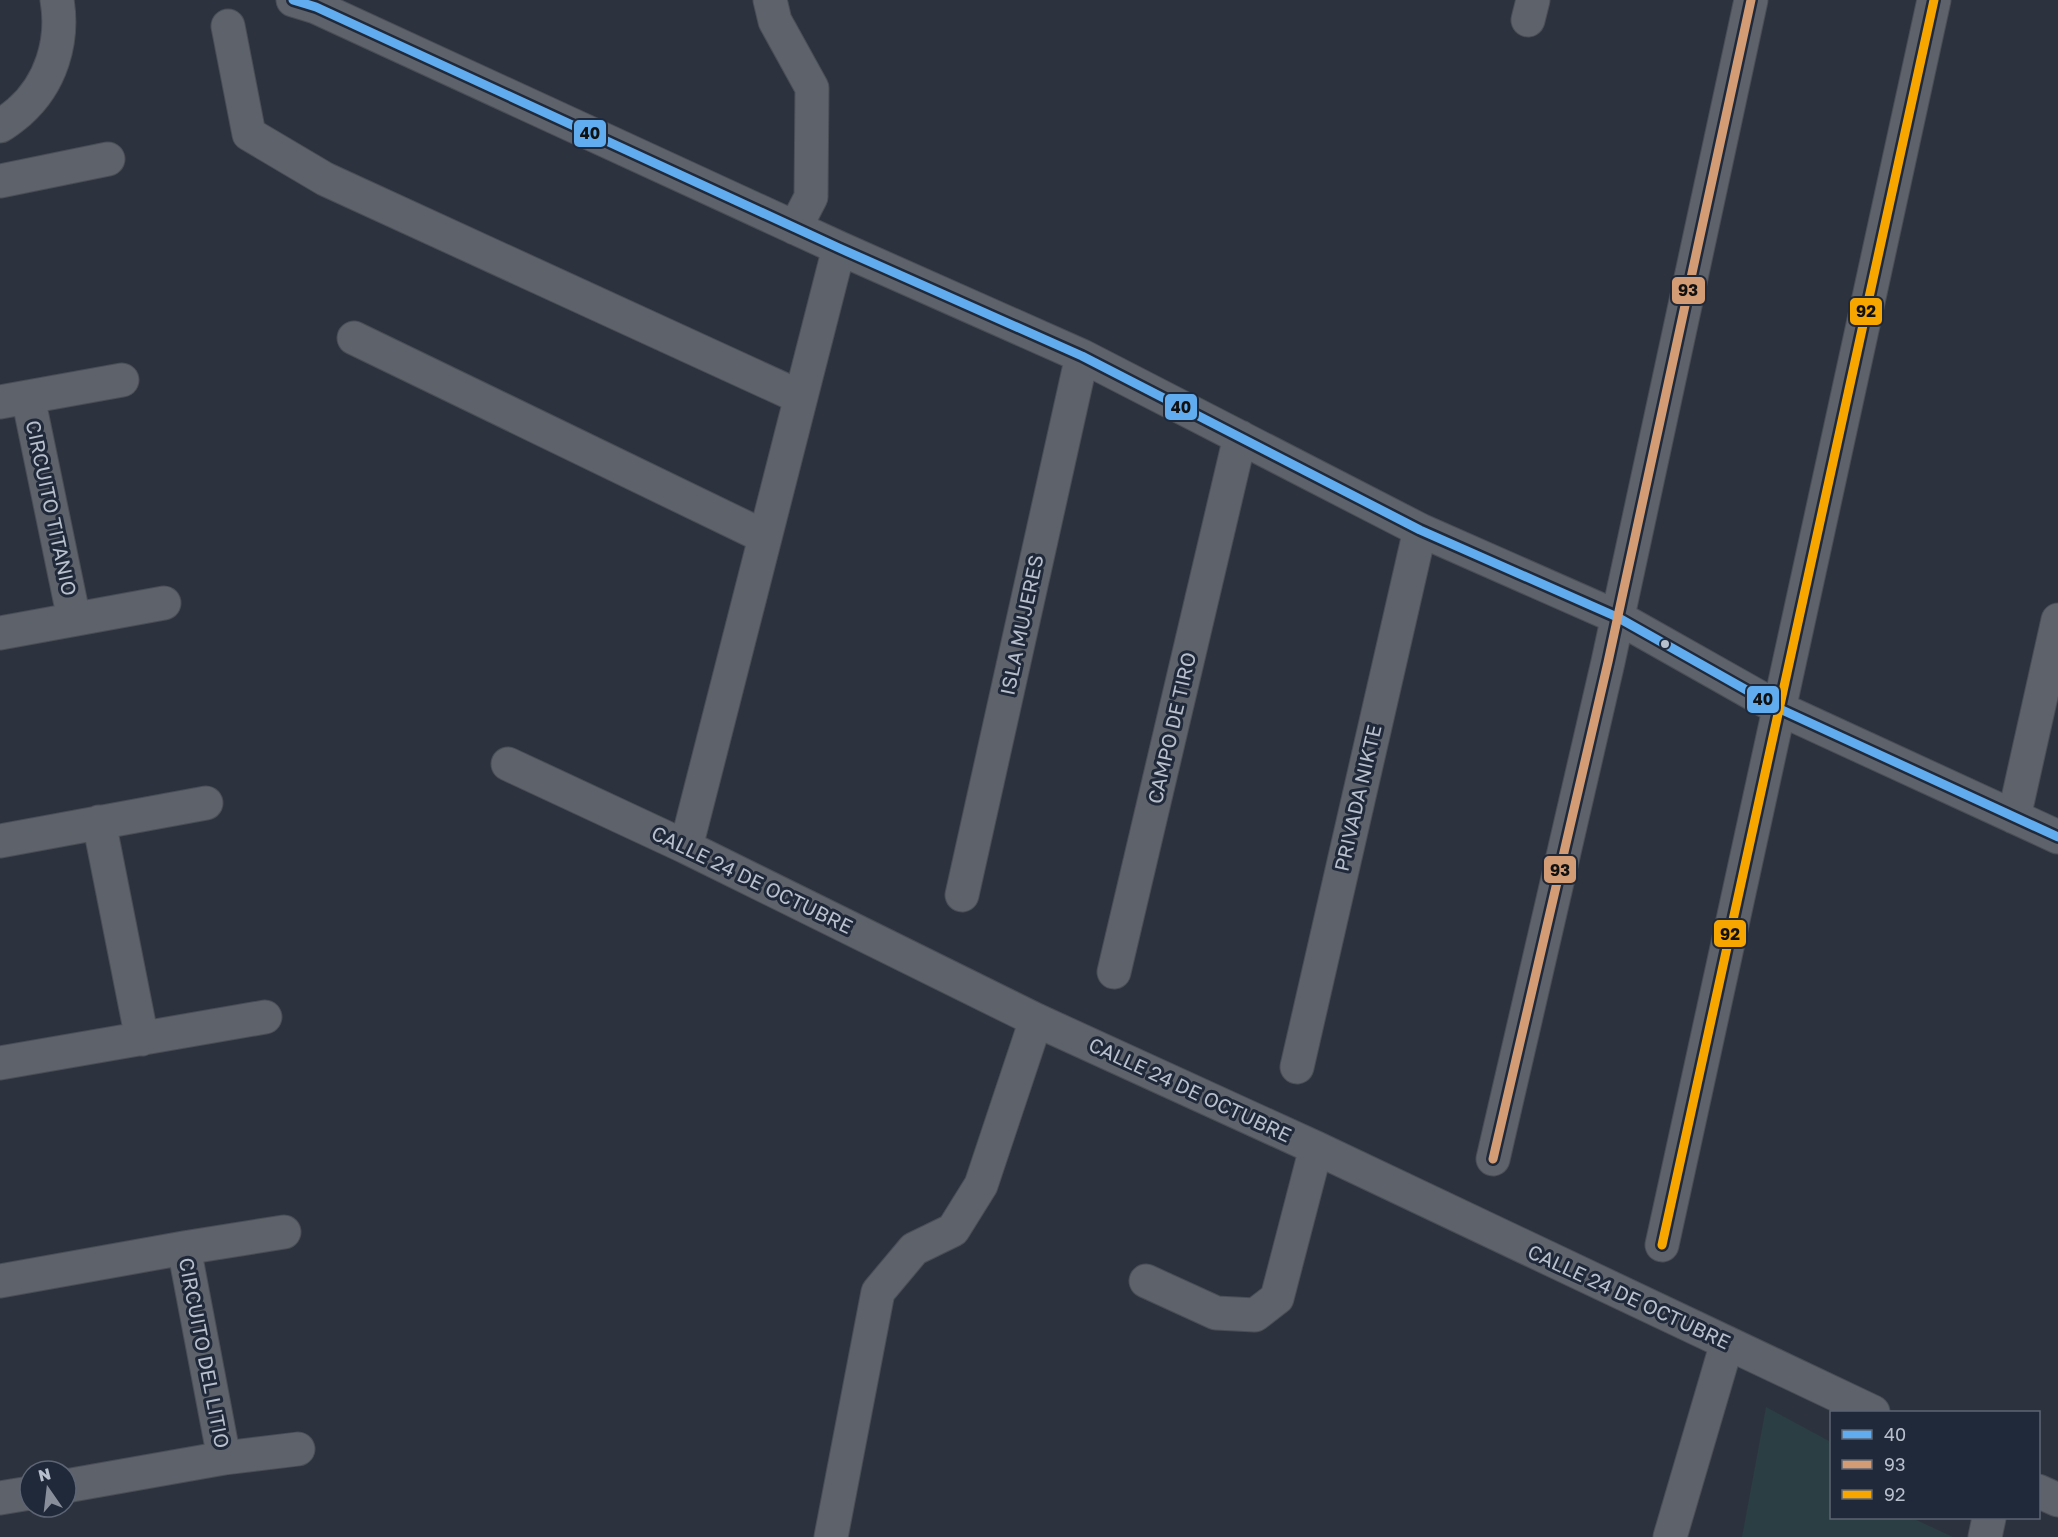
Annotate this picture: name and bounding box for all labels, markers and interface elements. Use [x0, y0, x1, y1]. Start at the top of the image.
line badge: 40 [573, 119, 607, 148]
text: 40 [580, 123, 600, 143]
line badge: 93 [1671, 276, 1706, 305]
text: 93 [1678, 280, 1698, 300]
line badge: 92 [1849, 297, 1883, 326]
text: 92 [1856, 301, 1876, 321]
line badge: 40 [1164, 393, 1198, 421]
text: 40 [1171, 397, 1191, 417]
street label: CIRCUITO TITANIO [22, 418, 82, 598]
street label: ISLA MUJERES [994, 552, 1048, 697]
unlabelled marker [1659, 638, 1671, 650]
street label: CAMPO DE TIRO [1142, 650, 1200, 806]
line badge: 40 [1746, 685, 1780, 714]
text: 40 [1753, 689, 1773, 709]
street label: PRIVADA NIKTE [1328, 722, 1386, 873]
street label: CALLE 24 DE OCTUBRE [648, 820, 857, 938]
line badge: 93 [1543, 855, 1577, 884]
text: 93 [1550, 860, 1570, 880]
line badge: 92 [1713, 919, 1747, 948]
text: 92 [1720, 924, 1740, 944]
street label: CALLE 24 DE OCTUBRE [1085, 1032, 1296, 1147]
street label: CALLE 24 DE OCTUBRE [1524, 1239, 1735, 1354]
street label: CIRCUITO DEL LITIO [175, 1256, 235, 1450]
legend [1830, 1411, 2040, 1519]
text: 40 [1884, 1423, 1906, 1445]
text: 93 [1884, 1453, 1905, 1475]
north arrow [18, 1459, 78, 1519]
text: N [36, 1463, 53, 1486]
text: 92 [1884, 1483, 1905, 1505]

